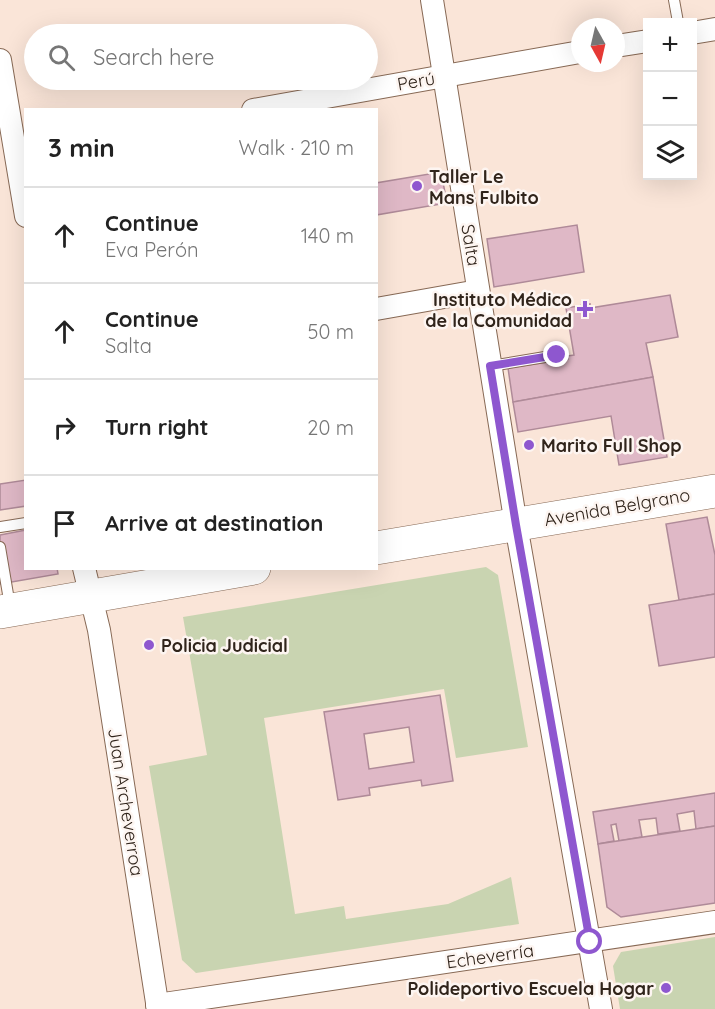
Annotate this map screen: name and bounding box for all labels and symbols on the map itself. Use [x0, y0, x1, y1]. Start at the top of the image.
north arrow [571, 18, 625, 72]
street label: Perú [395, 66, 437, 96]
place label: Taller Le Mans Fulbito [429, 165, 539, 209]
marker: Taller Le Mans Fulbito [410, 179, 424, 193]
street label: Salta [456, 222, 486, 268]
place label: Instituto Médico de la Comunidad [425, 288, 572, 332]
marker: Instituto Médico de la Comunidad [576, 300, 594, 318]
route end [543, 341, 569, 367]
place label: Marito Full Shop [541, 434, 682, 457]
marker: Marito Full Shop [522, 438, 536, 452]
street label: Avenida Belgrano [542, 483, 692, 531]
place label: Policia Judicial [161, 634, 288, 657]
marker: Policia Judicial [142, 638, 156, 652]
street label: Juan Archeverroa [103, 726, 149, 878]
route start [576, 928, 602, 954]
street label: Echeverría [445, 938, 535, 974]
place label: Polideportivo Escuela Hogar [407, 977, 654, 1000]
marker: Polideportivo Escuela Hogar [659, 981, 673, 995]

